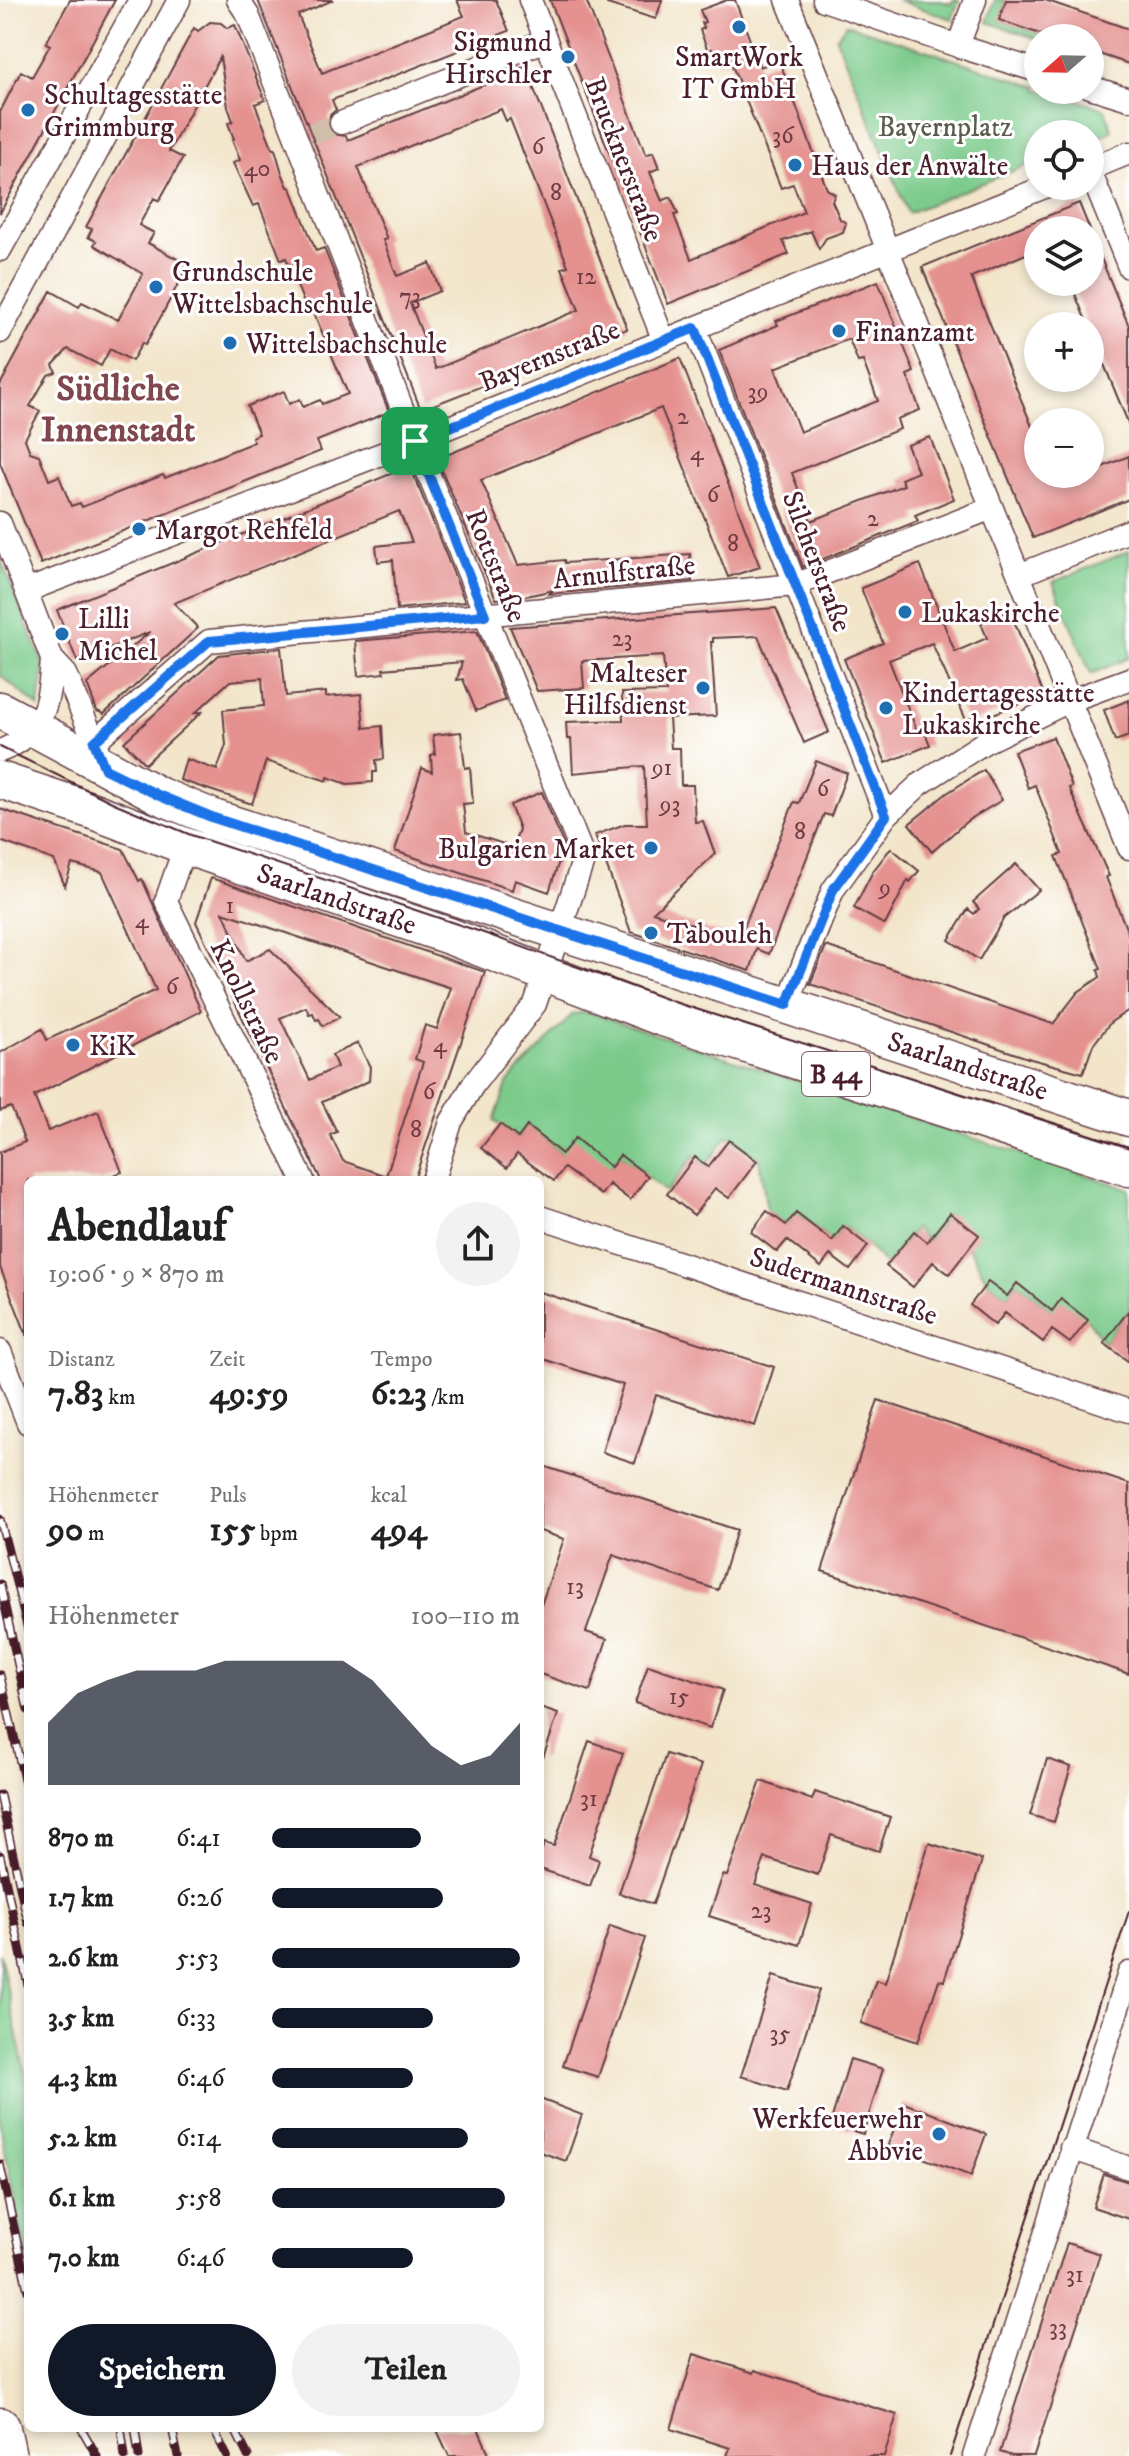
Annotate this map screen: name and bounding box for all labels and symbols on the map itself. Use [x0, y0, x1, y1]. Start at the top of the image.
marker: SmartWork IT GmbH [730, 18, 748, 36]
north arrow [1024, 24, 1104, 104]
place label: Sigmund Hirschler [444, 25, 553, 92]
place label: SmartWork IT GmbH [675, 40, 803, 107]
marker: Sigmund Hirschler [559, 48, 577, 66]
street label: Brucknerstraße [576, 72, 671, 247]
place label: Schultagesstätte Grimmburg [44, 78, 222, 145]
marker: Schultagesstätte Grimmburg [19, 101, 37, 119]
park label: Bayernplatz [878, 110, 1012, 145]
house number: 36 [772, 121, 795, 151]
house number: 6 [532, 132, 546, 162]
place label: Haus der Anwälte [811, 149, 1008, 184]
house number: 40 [244, 154, 270, 184]
marker: Haus der Anwälte [786, 156, 804, 174]
house number: 8 [550, 178, 562, 208]
place label: Grundschule Wittelsbachschule [171, 255, 373, 322]
house number: 12 [576, 262, 597, 292]
marker: Grundschule Wittelsbachschule [147, 278, 165, 296]
house number: 73 [399, 282, 421, 312]
street label: Bayernstraße [474, 312, 625, 400]
place label: Finanzamt [855, 315, 974, 350]
marker: Finanzamt [830, 322, 848, 340]
place label: Wittelsbachschule [245, 327, 447, 362]
marker: Wittelsbachschule [221, 334, 239, 352]
district label: Südliche Innenstadt [41, 367, 196, 453]
house number: 39 [748, 377, 768, 407]
house number: 2 [677, 402, 689, 432]
pin [381, 407, 449, 475]
house number: 4 [690, 438, 705, 468]
house number: 6 [707, 480, 721, 510]
street label: Silcherstraße [774, 486, 859, 637]
street label: Rottstraße [457, 504, 534, 627]
house number: 2 [867, 504, 879, 534]
place label: Margot Rehfeld [155, 513, 333, 548]
marker: Margot Rehfeld [130, 520, 148, 538]
house number: 8 [727, 529, 739, 559]
street label: Arnulfstraße [551, 548, 697, 597]
place label: Lukaskirche [921, 596, 1059, 631]
place label: Lilli Michel [78, 602, 158, 669]
marker: Lukaskirche [896, 603, 914, 621]
house number: 23 [612, 624, 632, 654]
marker: Lilli Michel [53, 625, 71, 643]
place label: Malteser Hilfsdienst [564, 656, 688, 723]
place label: Kindertagesstätte Lukaskirche [902, 676, 1095, 743]
marker: Malteser Hilfsdienst [694, 679, 712, 697]
marker: Kindertagesstätte Lukaskirche [877, 699, 895, 717]
house number: 91 [651, 753, 672, 783]
house number: 6 [817, 774, 831, 804]
house number: 93 [659, 790, 680, 820]
house number: 8 [794, 817, 806, 847]
place label: Bulgarien Market [438, 832, 635, 867]
marker: Bulgarien Market [642, 839, 660, 857]
street label: Saarlandstraße [252, 856, 421, 943]
house number: 9 [878, 873, 891, 903]
house number: 1 [226, 891, 234, 921]
house number: 4 [135, 906, 150, 936]
place label: Tabouleh [667, 917, 773, 952]
marker: Tabouleh [642, 924, 660, 942]
street label: Knollstraße [202, 934, 292, 1069]
house number: 6 [166, 972, 180, 1002]
street label: Saarlandstraße [883, 1024, 1052, 1109]
place label: KiK [89, 1029, 136, 1064]
house number: 4 [433, 1030, 448, 1060]
marker: KiK [64, 1036, 82, 1054]
road number: B 44 [802, 1052, 870, 1096]
house number: 6 [423, 1077, 437, 1107]
house number: 8 [410, 1115, 422, 1145]
street label: Sudermannstraße [745, 1240, 942, 1333]
house number: 13 [566, 1572, 584, 1602]
house number: 15 [669, 1682, 689, 1712]
house number: 31 [580, 1784, 598, 1814]
house number: 23 [751, 1896, 771, 1926]
house number: 35 [770, 2019, 791, 2049]
place label: Werkfeuerwehr Abbvie [751, 2102, 924, 2169]
marker: Werkfeuerwehr Abbvie [930, 2125, 948, 2143]
house number: 31 [1066, 2260, 1084, 2290]
house number: 33 [1049, 2313, 1067, 2343]

